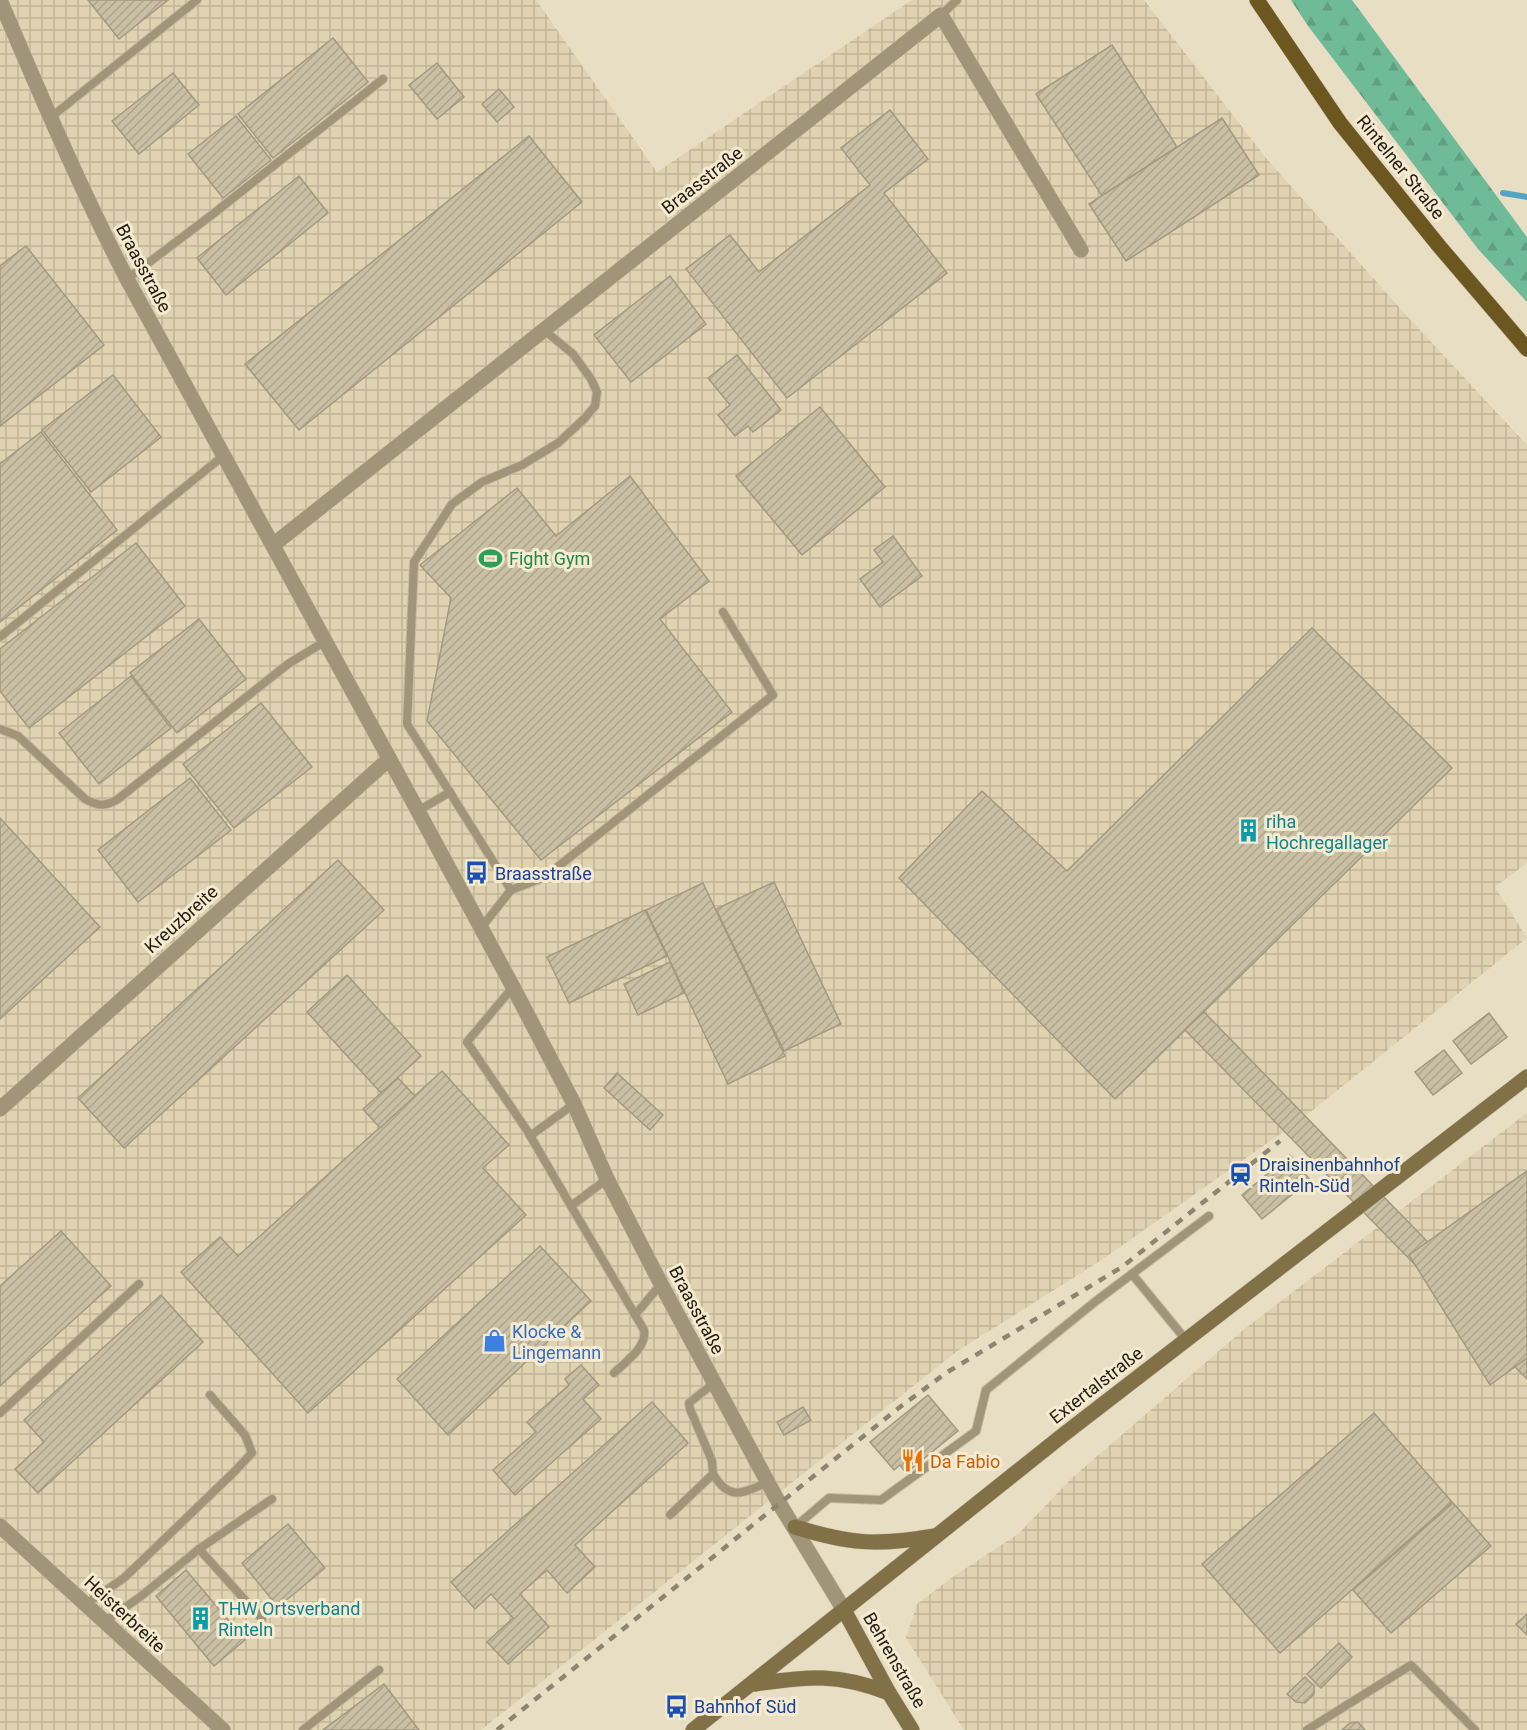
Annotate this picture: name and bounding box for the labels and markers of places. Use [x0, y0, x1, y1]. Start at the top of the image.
sports icon: Fight Gym [478, 545, 504, 571]
place label: Fight Gym [509, 548, 590, 569]
place label: riha Hochregallager [1266, 811, 1388, 853]
building icon: riha Hochregallager [1235, 818, 1261, 844]
bus stop icon: Braasstraße [464, 860, 490, 886]
place label: Braasstraße [495, 863, 592, 884]
place label: Draisinenbahnhof Rinteln-Süd [1259, 1154, 1401, 1196]
station icon: Draisinenbahnhof Rinteln-Süd [1228, 1161, 1254, 1187]
place label: Klocke & Lingemann [512, 1321, 601, 1363]
shop icon: Klocke & Lingemann [481, 1328, 507, 1354]
restaurant icon: Da Fabio [899, 1448, 925, 1474]
place label: Da Fabio [930, 1451, 1000, 1472]
place label: THW Ortsverband Rinteln [218, 1598, 360, 1640]
building icon: THW Ortsverband Rinteln [187, 1605, 213, 1631]
bus stop icon: Bahnhof Süd [663, 1693, 689, 1719]
place label: Bahnhof Süd [694, 1696, 797, 1717]

